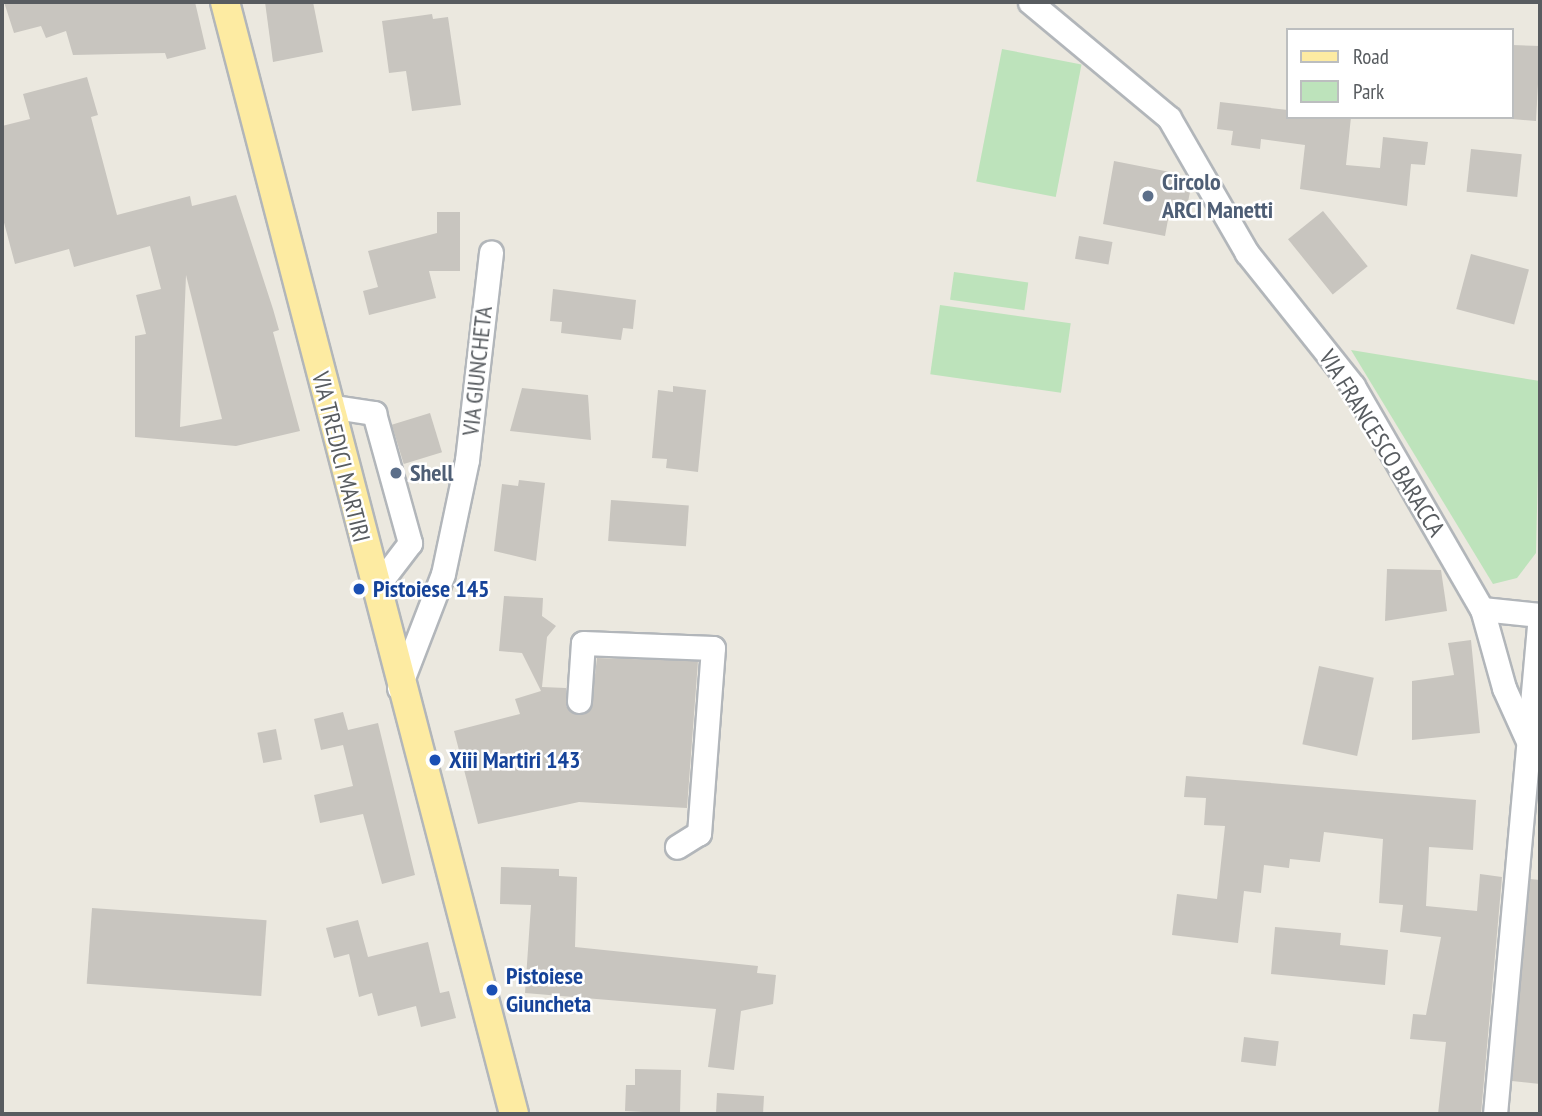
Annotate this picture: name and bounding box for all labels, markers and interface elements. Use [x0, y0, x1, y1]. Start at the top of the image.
legend [1286, 28, 1514, 119]
text: Road [1353, 43, 1389, 70]
text: Park [1353, 78, 1384, 105]
place label: Circolo ARCI Manetti [1162, 168, 1273, 224]
marker: Circolo ARCI Manetti [1140, 188, 1156, 204]
street label: VIA GIUNCHETA [456, 304, 498, 438]
street label: VIA FRANCESCO BARACCA [1313, 344, 1451, 542]
street label: VIA TREDICI MARTIRI [306, 368, 376, 546]
place label: Shell [410, 459, 453, 487]
marker: Shell [388, 465, 404, 481]
place label: Pistoiese 145 [373, 575, 490, 603]
marker: Pistoiese 145 [351, 581, 367, 597]
place label: Xiii Martiri 143 [449, 746, 580, 774]
marker: Xiii Martiri 143 [427, 752, 443, 768]
place label: Pistoiese Giuncheta [506, 962, 591, 1018]
marker: Pistoiese Giuncheta [484, 982, 500, 998]

